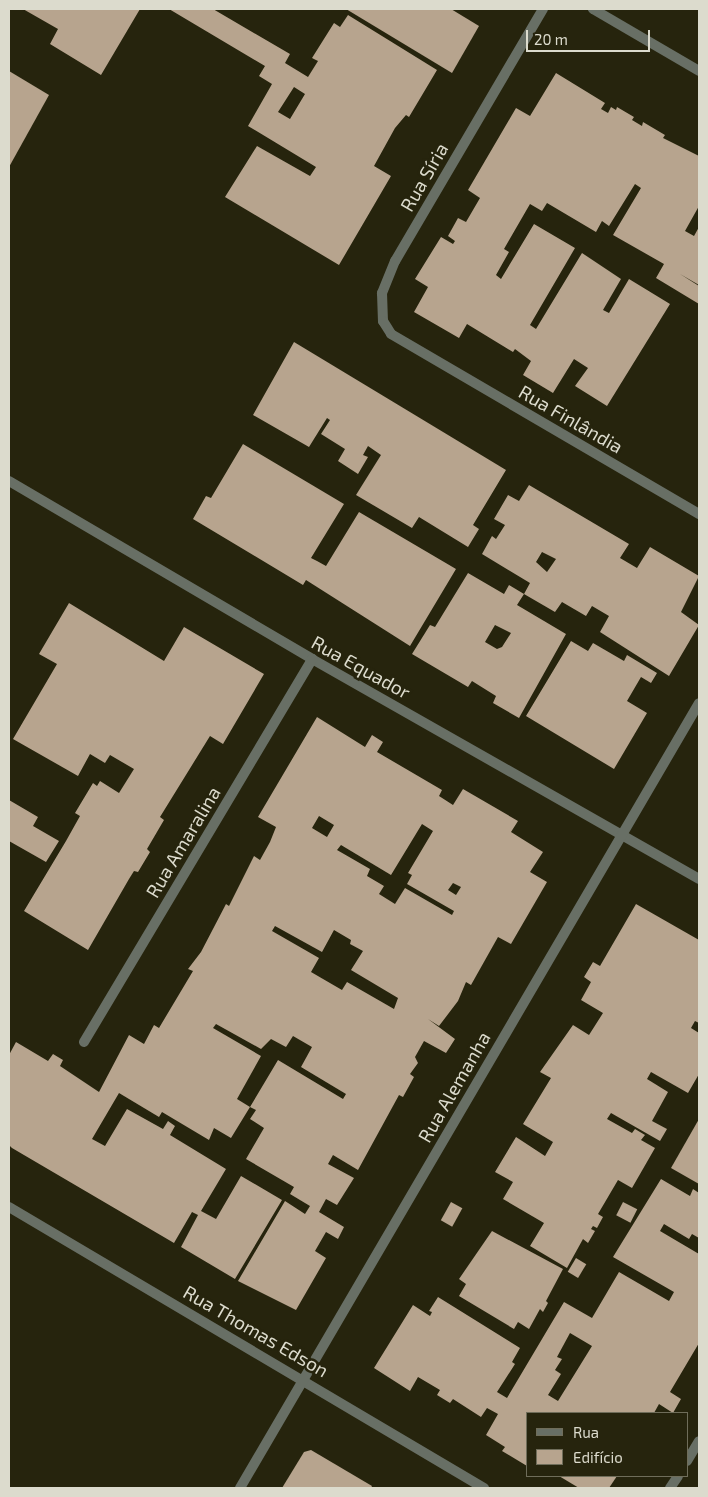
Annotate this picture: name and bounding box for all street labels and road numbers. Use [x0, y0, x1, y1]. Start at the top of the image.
street label: Rua Síria [395, 139, 453, 215]
street label: Rua Finlândia [515, 380, 627, 458]
street label: Rua Equador [308, 631, 414, 703]
street label: Rua Amaralina [141, 782, 225, 902]
street label: Rua Alemanha [413, 1027, 495, 1147]
street label: Rua Thomas Edson [179, 1280, 333, 1382]

